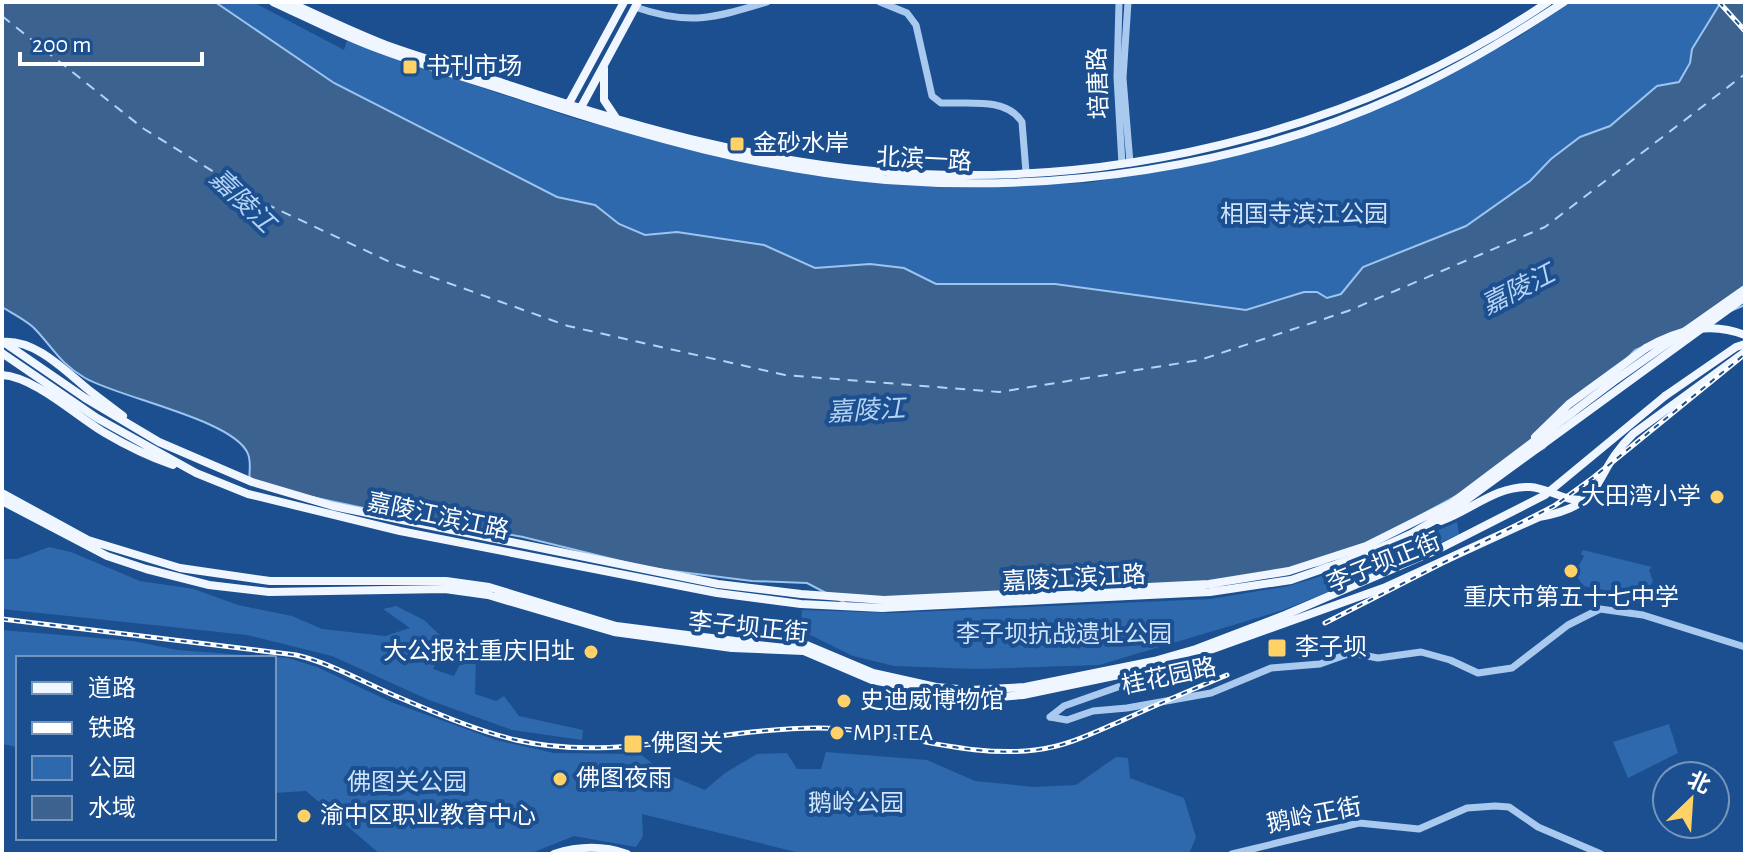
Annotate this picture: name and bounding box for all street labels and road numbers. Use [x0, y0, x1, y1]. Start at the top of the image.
street label: 培唐路 [1084, 47, 1112, 119]
street label: 北滨一路 [875, 144, 973, 174]
street label: 嘉陵江滨江路 [365, 488, 511, 544]
street label: 李子坝正街 [1323, 528, 1444, 597]
street label: 嘉陵江滨江路 [1001, 561, 1147, 595]
street label: 李子坝正街 [687, 608, 809, 646]
street label: 桂花园路 [1119, 653, 1218, 699]
street label: 鹅岭正街 [1264, 793, 1363, 837]

